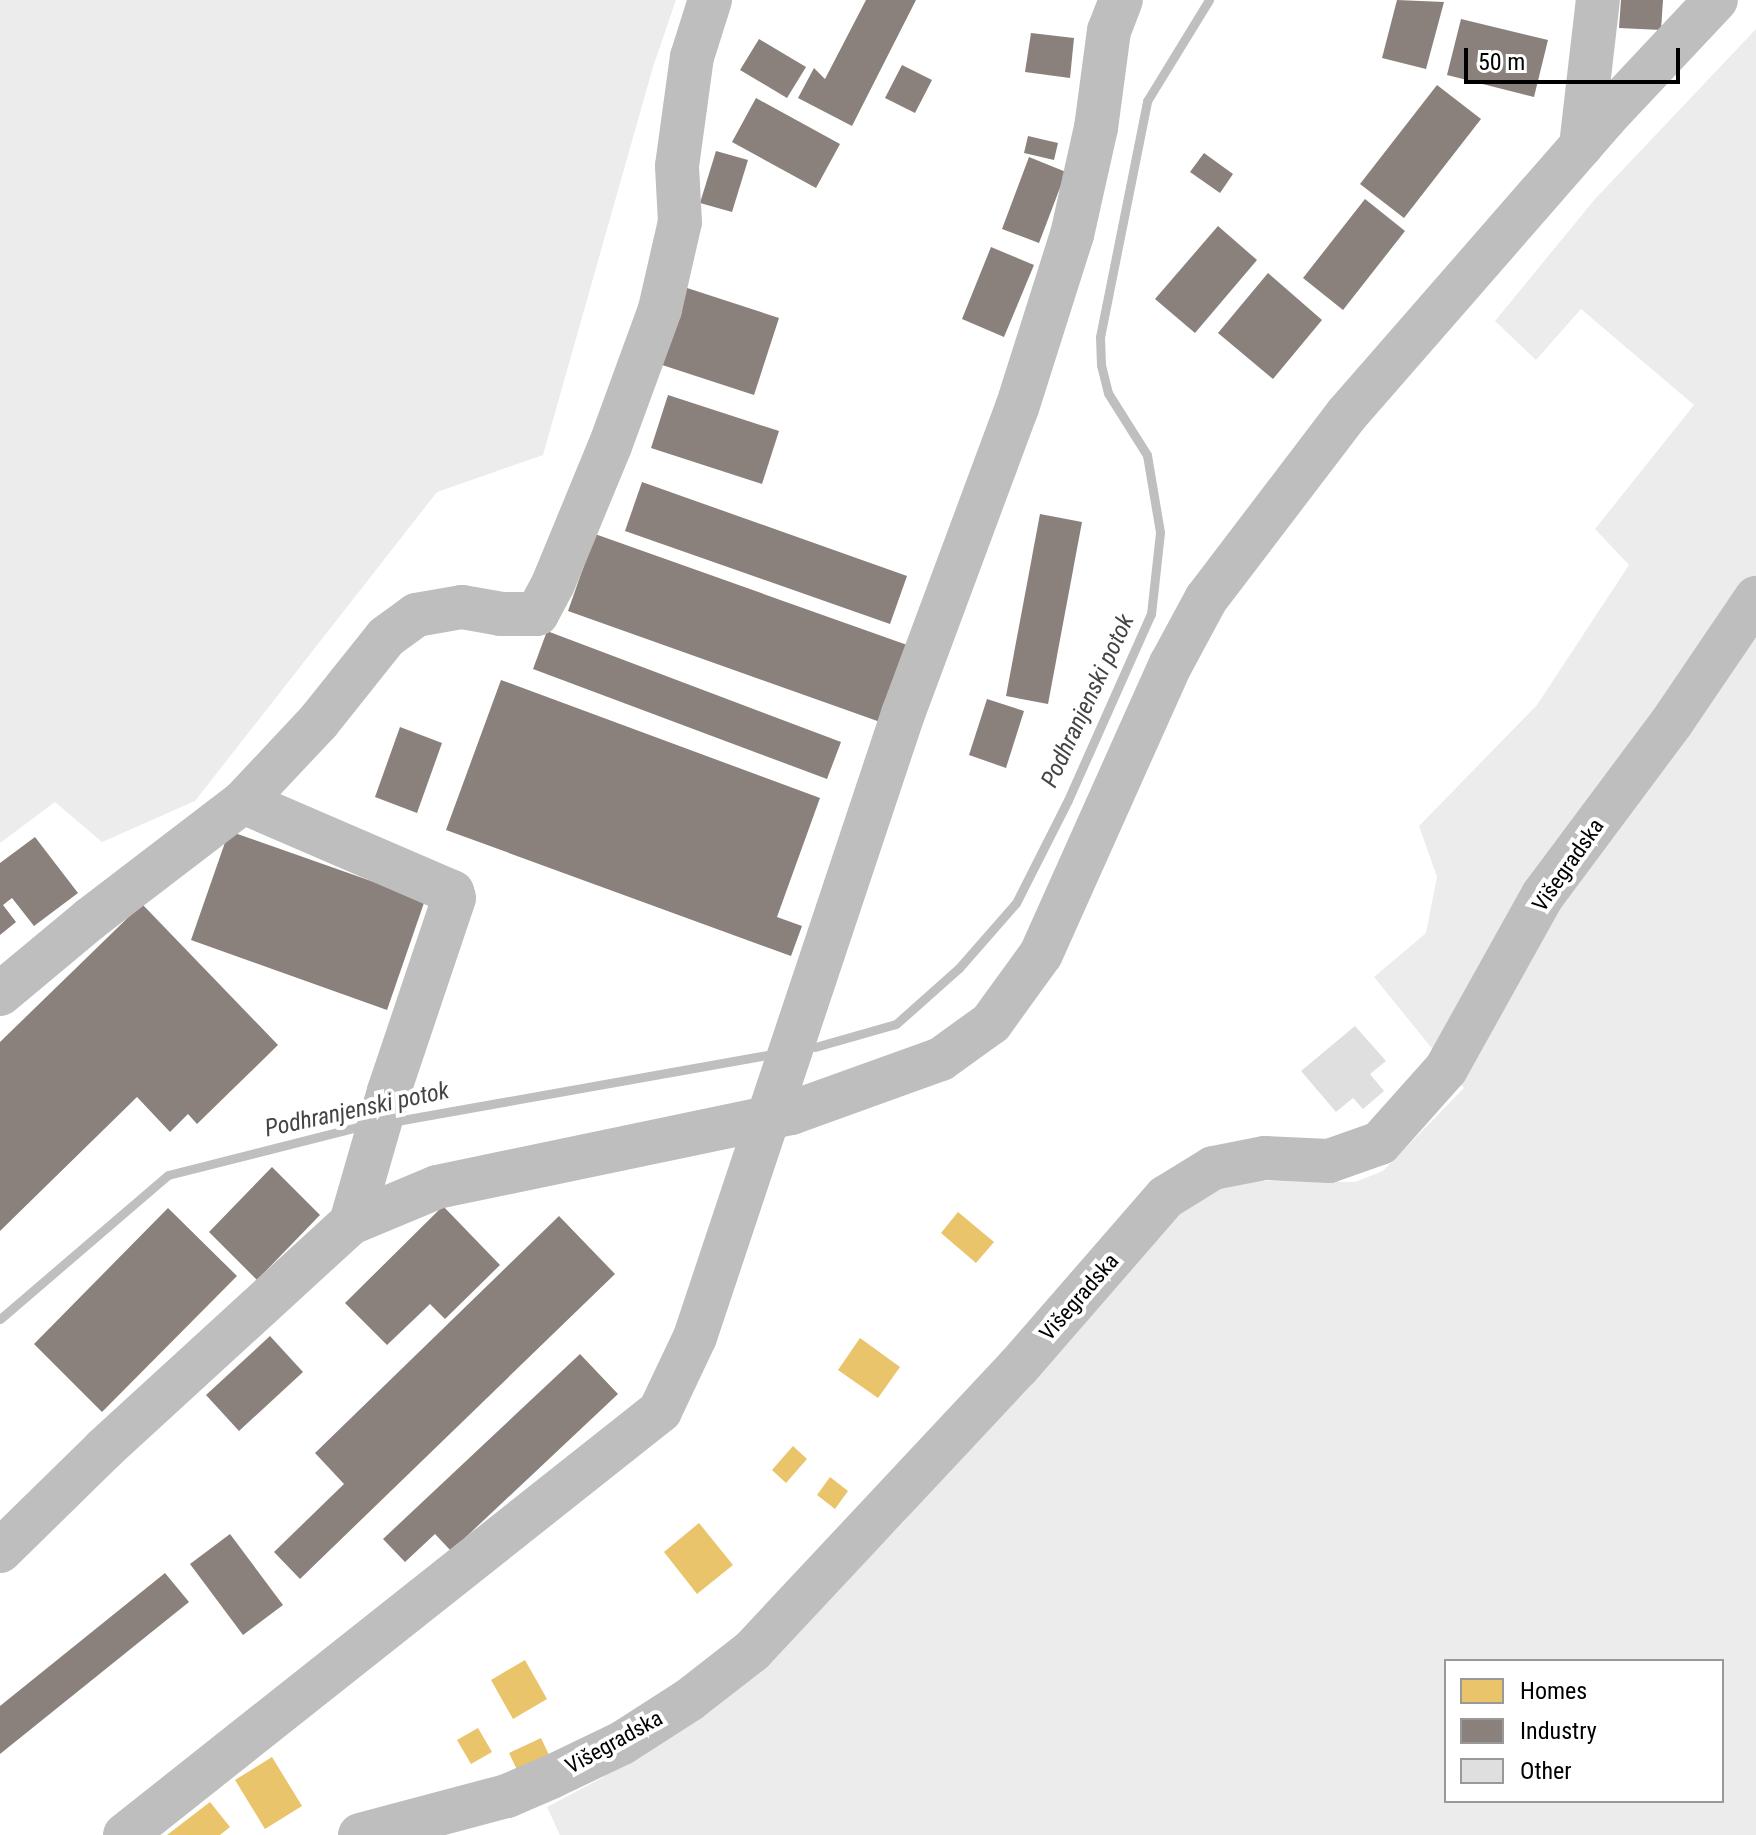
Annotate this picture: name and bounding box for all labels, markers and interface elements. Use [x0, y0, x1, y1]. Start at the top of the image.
scale bar [1468, 32, 1684, 82]
text: 50 m [1478, 48, 1525, 76]
water label: Podhranjenski potok [1035, 610, 1141, 792]
street label: Višegradska [1527, 814, 1609, 916]
water label: Podhranjenski potok [262, 1076, 452, 1144]
street label: Višegradska [1034, 1248, 1124, 1346]
legend [1444, 1659, 1724, 1803]
text: Homes [1520, 1677, 1587, 1705]
street label: Višegradska [561, 1705, 667, 1779]
text: Industry [1520, 1717, 1597, 1745]
text: Other [1520, 1757, 1572, 1785]

